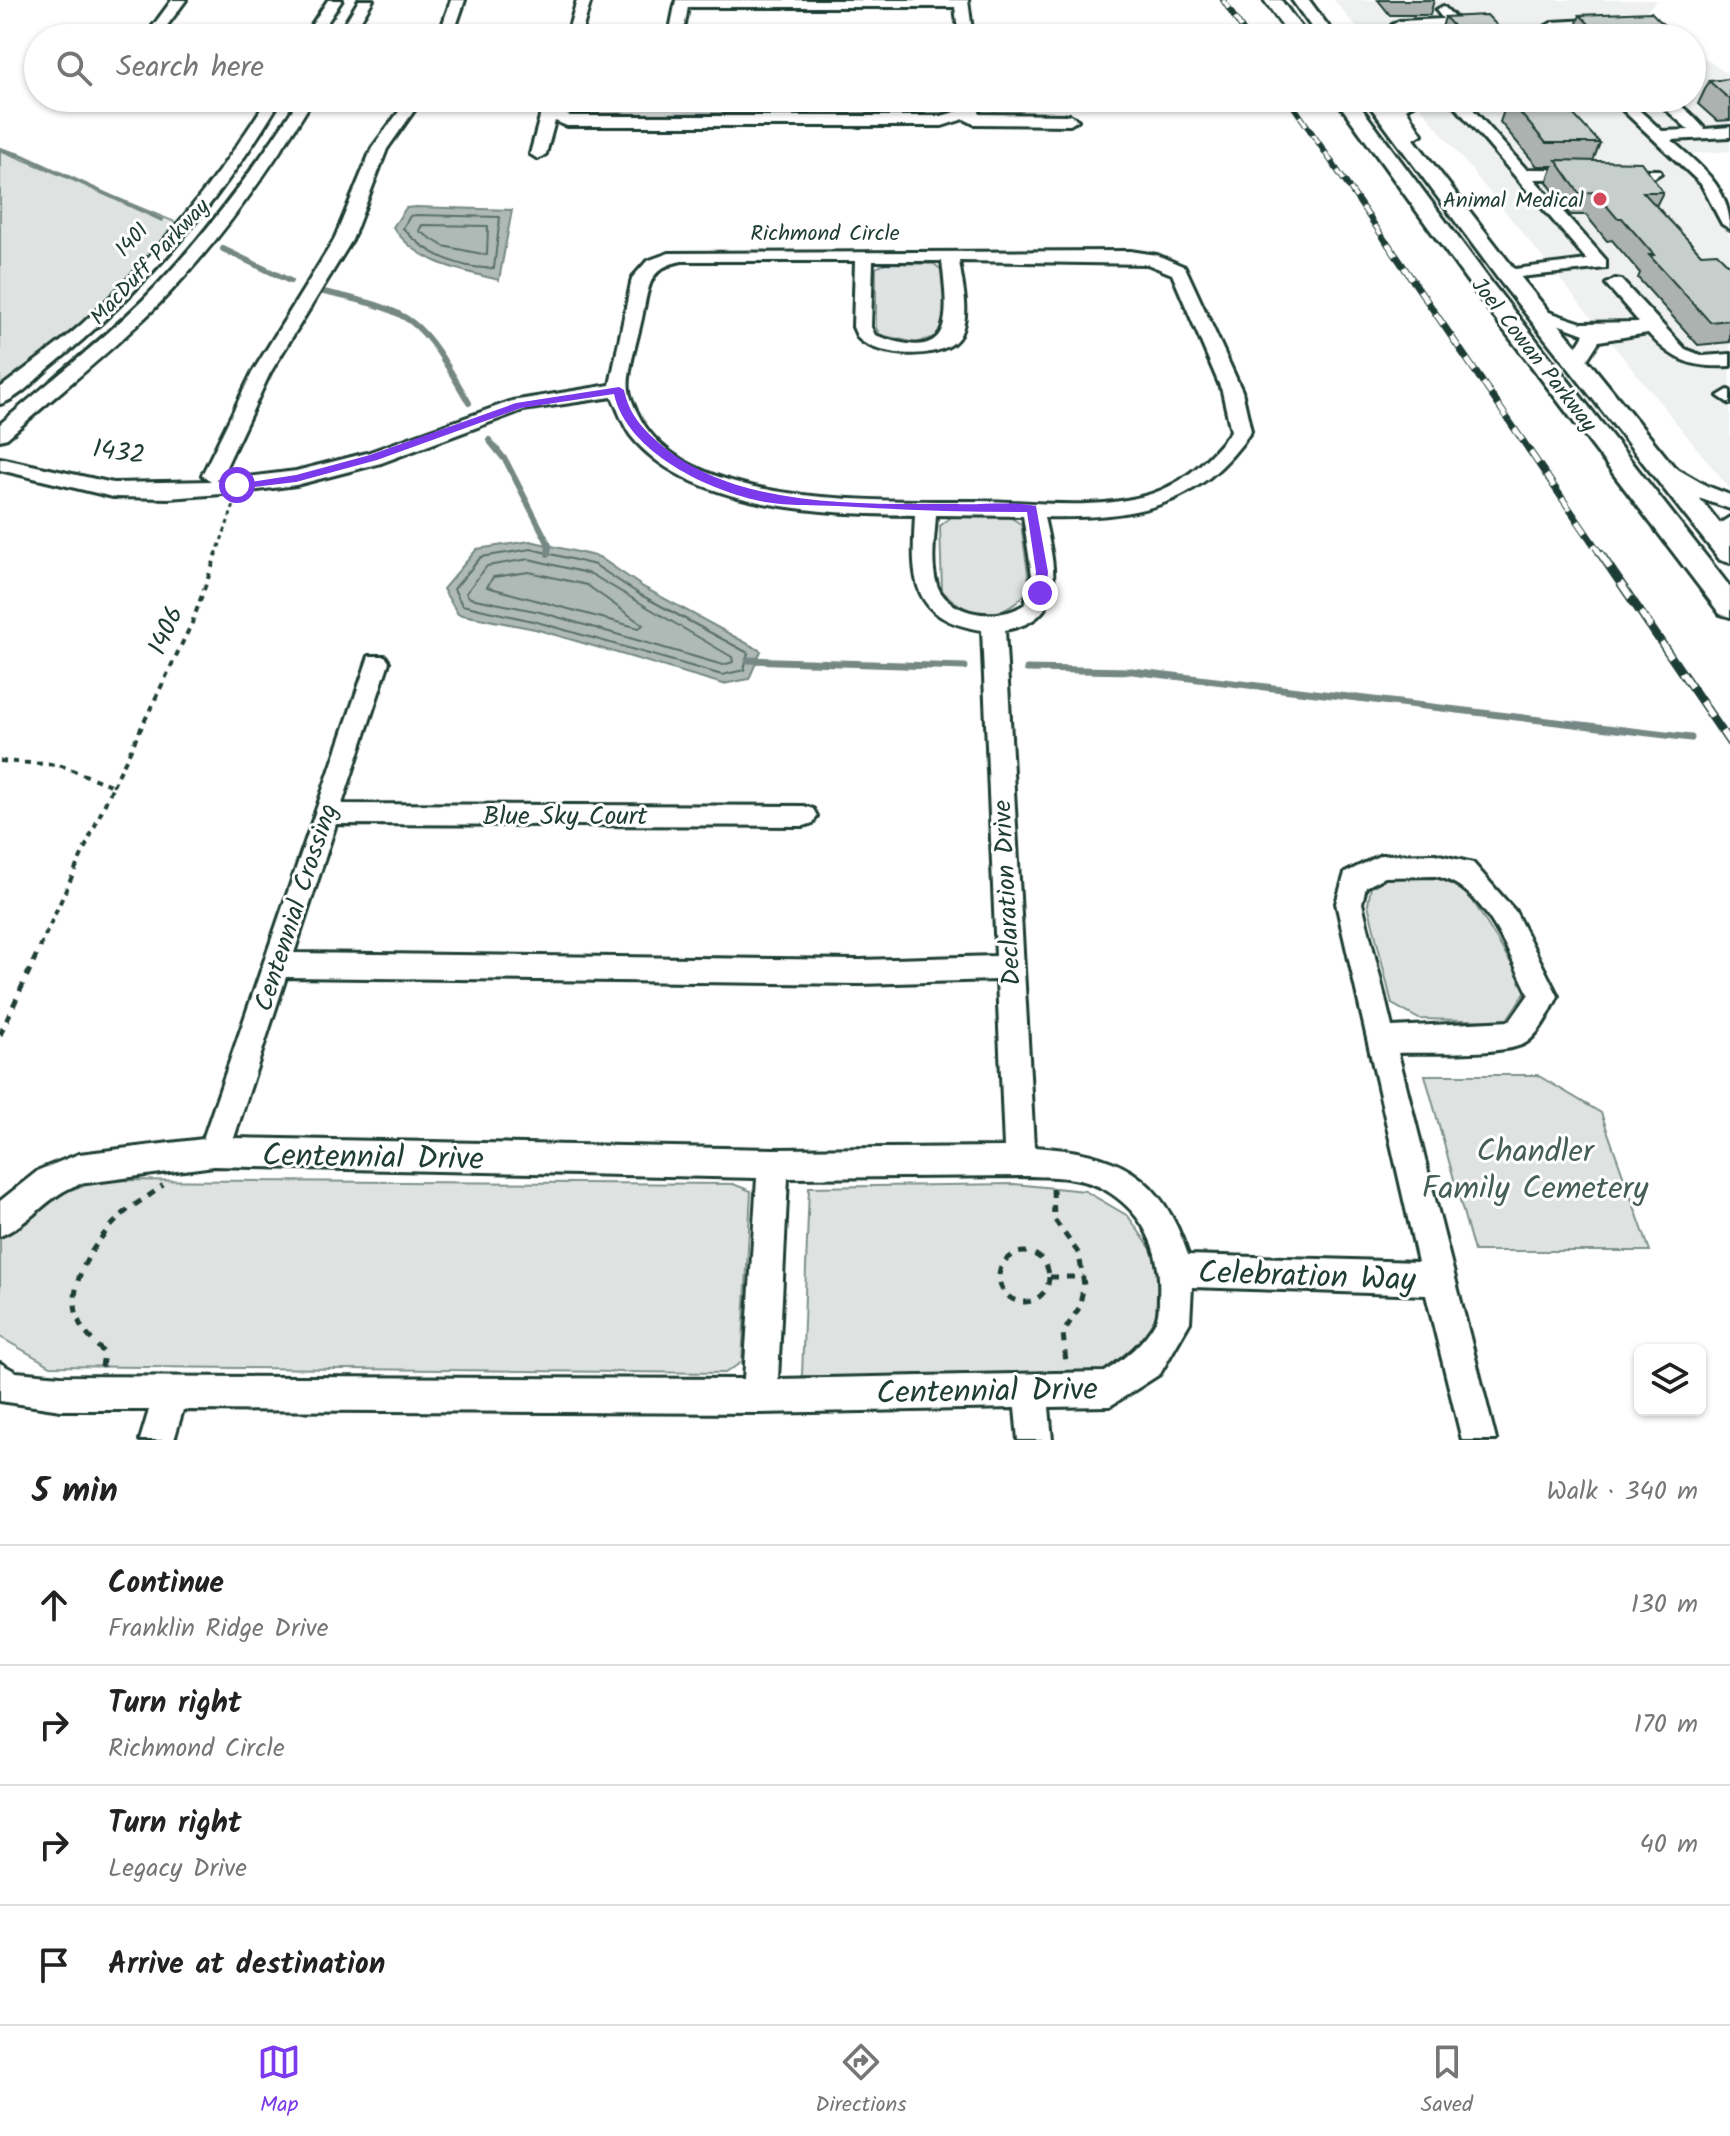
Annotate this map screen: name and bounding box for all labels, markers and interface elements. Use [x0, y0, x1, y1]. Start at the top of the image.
search box [24, 24, 1706, 112]
text: Search here [116, 44, 264, 92]
icon: search [52, 46, 96, 90]
place label: Animal Medical [1443, 184, 1585, 219]
marker: Animal Medical [1591, 190, 1609, 208]
street label: MacDuff Parkway [82, 191, 220, 334]
street label: 1401 [107, 215, 158, 266]
street label: Richmond Circle [750, 217, 900, 252]
street label: Joel Cowan Parkway [1461, 270, 1605, 441]
street label: 1432 [90, 429, 148, 477]
route start [219, 467, 255, 503]
route end [1022, 575, 1058, 611]
street label: 1406 [137, 599, 196, 662]
street label: Blue Sky Court [483, 796, 648, 838]
street label: Centennial Crossing [244, 798, 350, 1017]
street label: Declaration Drive [982, 799, 1034, 987]
park label: Chandler Family Cemetery [1422, 1127, 1649, 1215]
street label: Centennial Drive [262, 1131, 484, 1186]
street label: Celebration Way [1197, 1248, 1418, 1307]
map controls [1634, 1344, 1706, 1416]
button: layers [1634, 1344, 1706, 1416]
street label: Centennial Drive [876, 1365, 1098, 1420]
text: 5 min [32, 1465, 118, 1519]
text: Walk · 340 m [1547, 1471, 1698, 1513]
text: Continue [108, 1560, 224, 1608]
icon: ahead [32, 1583, 76, 1627]
text: 130 m [1631, 1584, 1698, 1626]
text: Franklin Ridge Drive [108, 1608, 328, 1650]
text: Turn right [108, 1680, 241, 1728]
icon: right [32, 1703, 76, 1747]
text: 170 m [1634, 1704, 1698, 1746]
text: Richmond Circle [108, 1728, 285, 1770]
text: Turn right [108, 1800, 241, 1848]
icon: right [32, 1823, 76, 1867]
text: 40 m [1640, 1824, 1698, 1866]
text: Legacy Drive [108, 1848, 247, 1890]
text: Arrive at destination [108, 1941, 385, 1989]
icon: arrive [32, 1943, 76, 1987]
tab: Map [257, 2040, 301, 2123]
tab: Directions [815, 2040, 907, 2123]
tab: Saved [1421, 2040, 1473, 2123]

